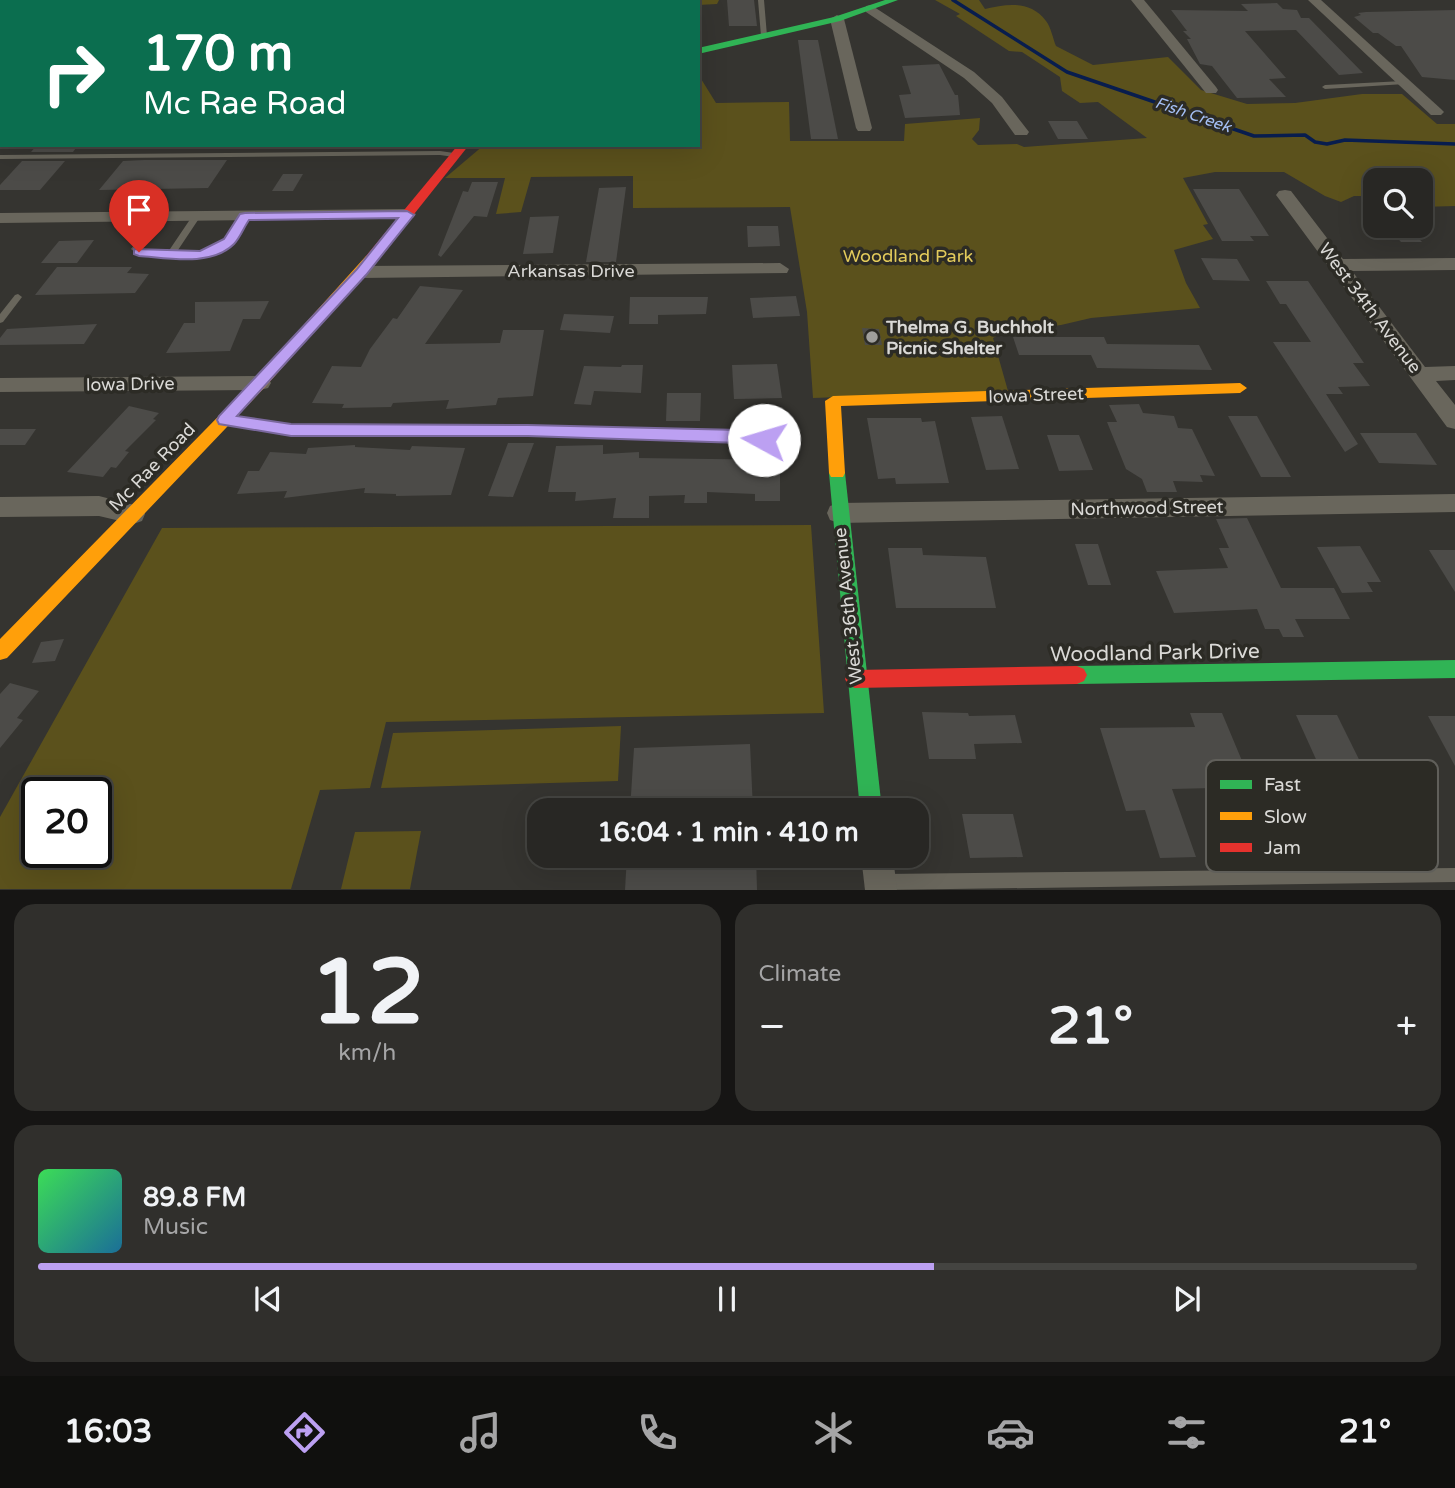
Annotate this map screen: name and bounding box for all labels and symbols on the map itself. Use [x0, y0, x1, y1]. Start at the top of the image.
water label: Fish Creek [1152, 93, 1235, 138]
pin [109, 180, 169, 252]
street label: West 34th Avenue [1314, 239, 1426, 377]
park label: Woodland Park [843, 245, 974, 267]
street label: Arkansas Drive [507, 260, 635, 282]
place label: Thelma G. Buchholt Picnic Shelter [885, 316, 1054, 359]
marker: Thelma G. Buchholt Picnic Shelter [864, 329, 880, 345]
street label: Iowa Drive [85, 372, 175, 396]
street label: Iowa Street [988, 382, 1085, 408]
position arrow [727, 403, 801, 477]
street label: Mc Rae Road [104, 418, 200, 516]
street label: Northwood Street [1070, 496, 1224, 520]
street label: West 36th Avenue [829, 527, 867, 685]
street label: Woodland Park Drive [1050, 639, 1260, 667]
legend [1206, 760, 1438, 872]
text: Fast [1264, 774, 1301, 796]
speed limit sign: 20 [21, 777, 112, 868]
text: Slow [1264, 806, 1307, 828]
text: Jam [1264, 837, 1301, 859]

